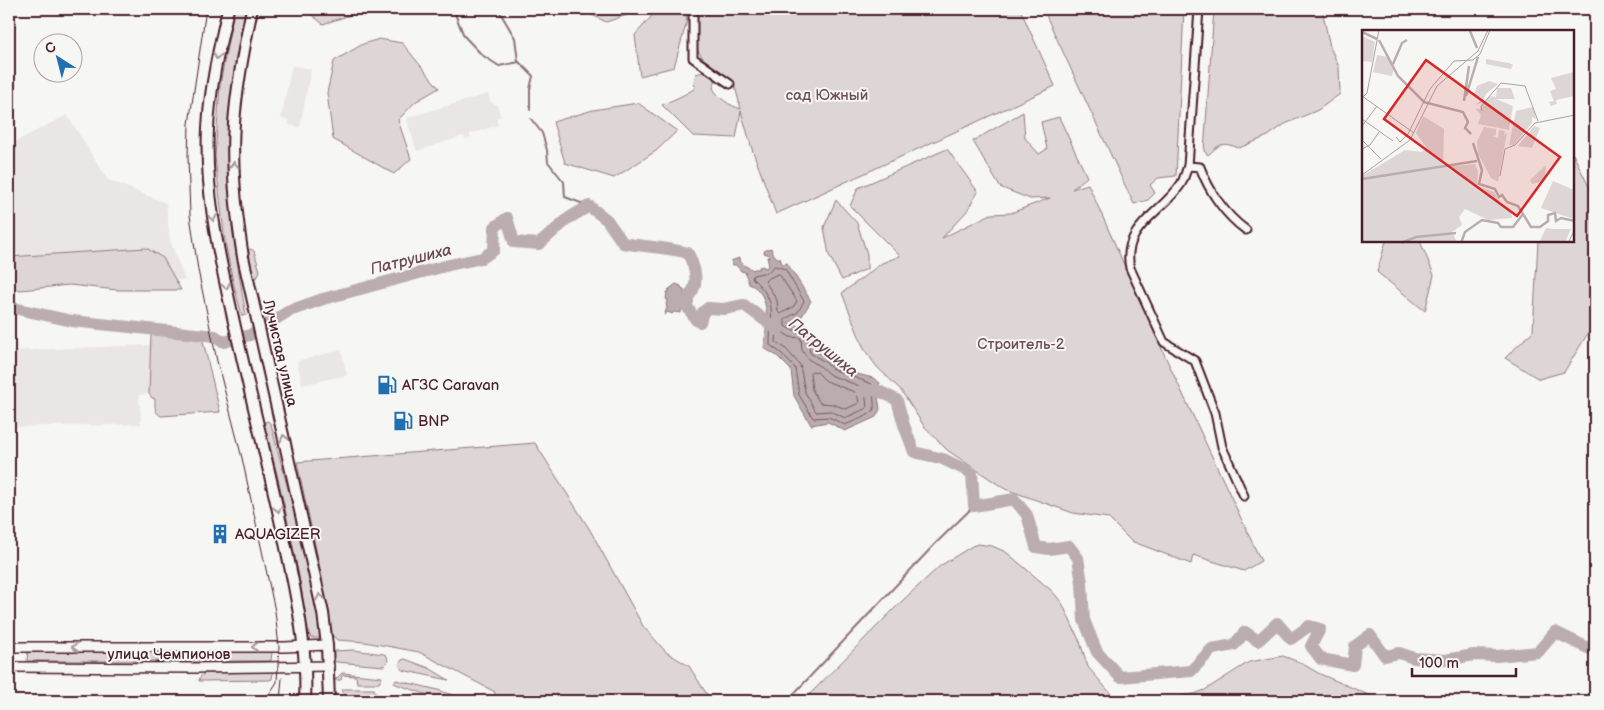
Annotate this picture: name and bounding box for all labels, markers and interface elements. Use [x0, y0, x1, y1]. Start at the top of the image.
inset map [1362, 30, 1574, 242]
north arrow [32, 32, 82, 82]
text: С [42, 38, 60, 58]
one-way arrow [212, 52, 223, 61]
park label: сад Южный [786, 86, 868, 105]
one-way arrow [228, 160, 239, 168]
one-way arrow [207, 214, 218, 222]
water label: Патрушиха [368, 241, 454, 279]
one-way arrow [220, 282, 230, 290]
street label: Лучистая улица [258, 297, 302, 409]
water label: Патрушиха [785, 314, 861, 382]
park label: Строитель-2 [977, 335, 1065, 354]
fuel station icon: АГЗС Caravan [376, 374, 398, 396]
place label: АГЗС Caravan [401, 376, 499, 395]
fuel station icon: BNP [392, 410, 414, 432]
place label: BNP [418, 412, 450, 431]
one-way arrow [279, 433, 290, 442]
one-way arrow [272, 505, 283, 513]
building icon: AQUAGIZER [209, 523, 231, 545]
place label: AQUAGIZER [235, 525, 321, 544]
one-way arrow [315, 592, 326, 601]
one-way arrow [70, 642, 78, 652]
one-way arrow [250, 642, 258, 652]
street label: улица Чемпионов [108, 645, 231, 664]
scale bar [1412, 645, 1515, 677]
text: 100 m [1419, 654, 1459, 673]

